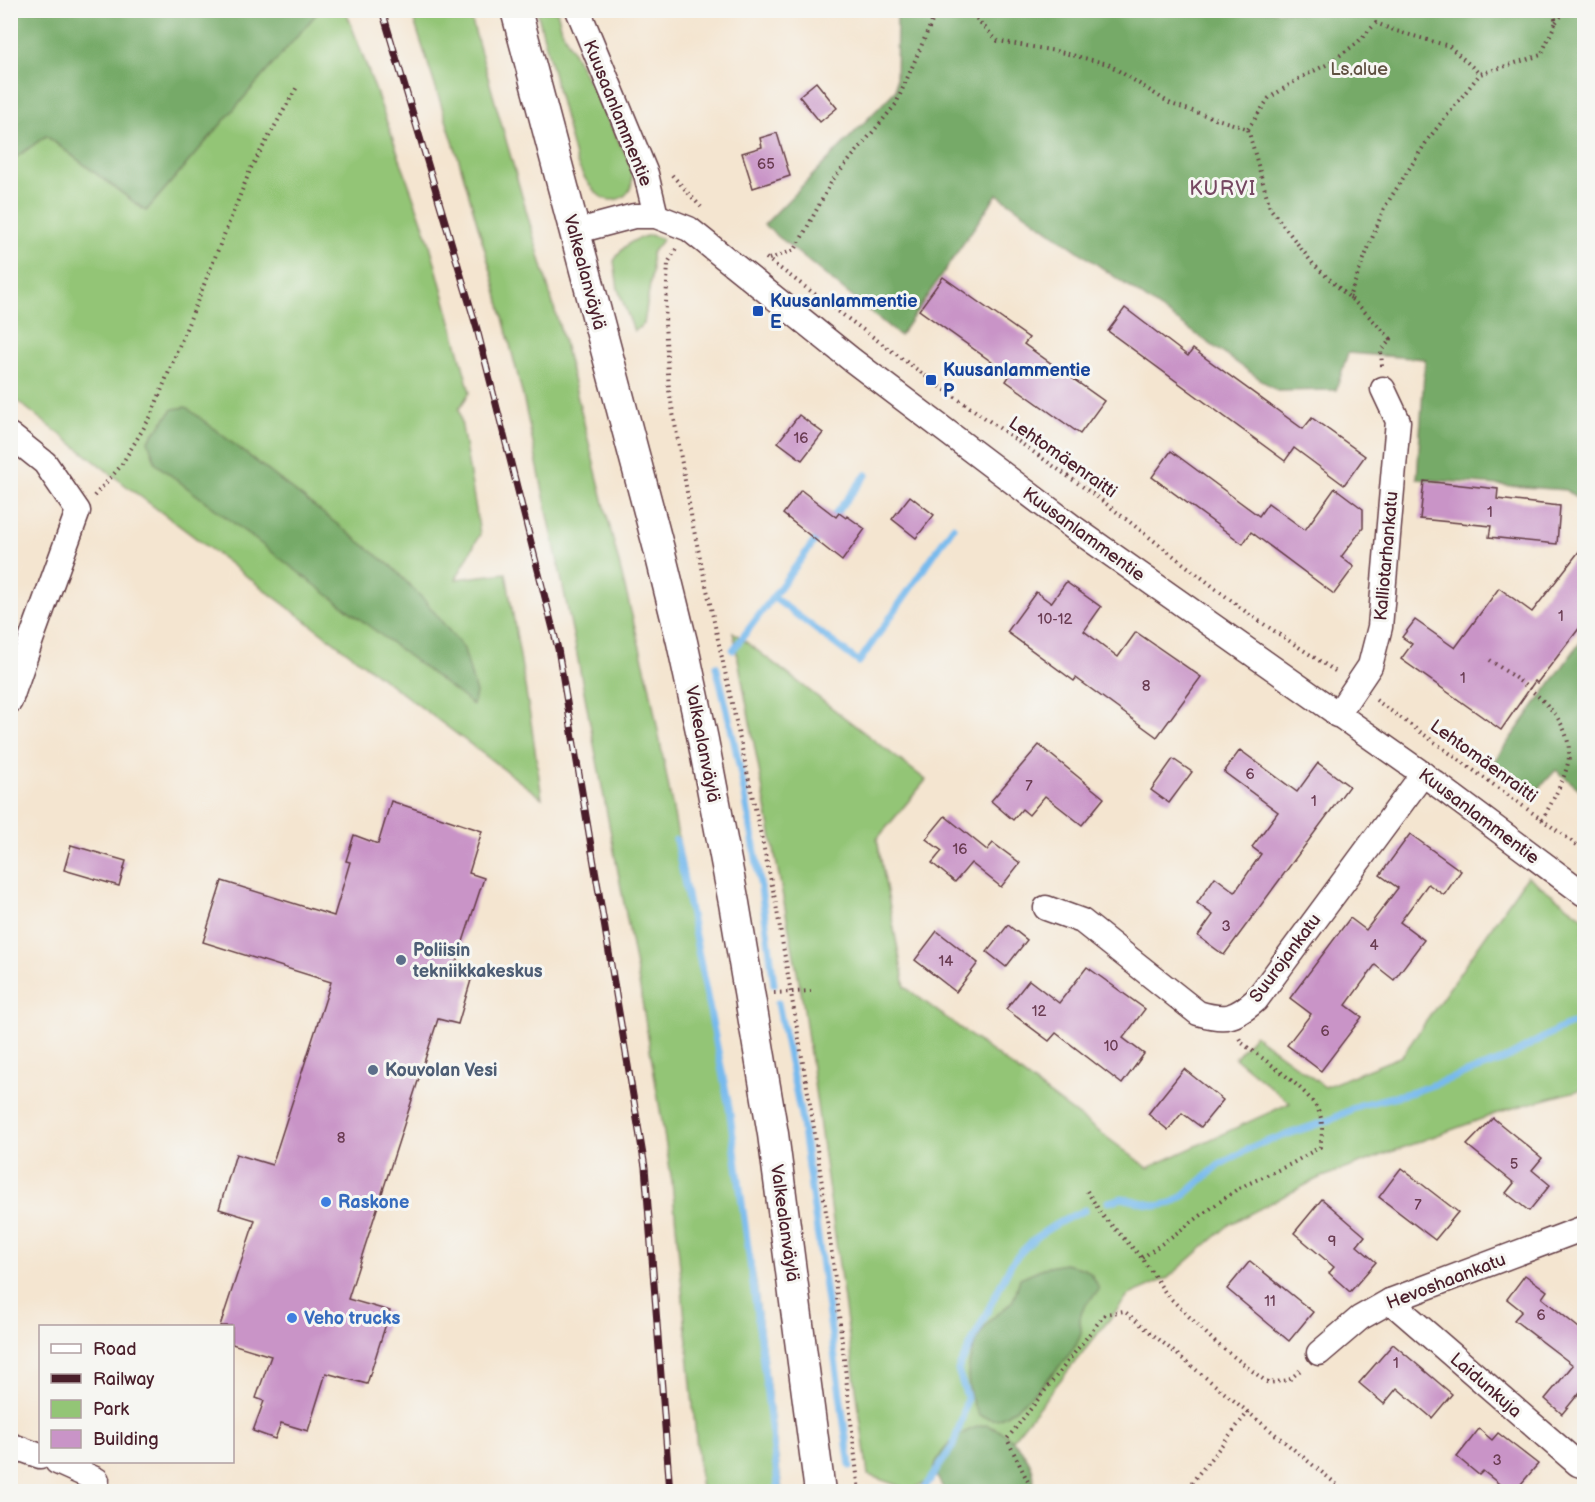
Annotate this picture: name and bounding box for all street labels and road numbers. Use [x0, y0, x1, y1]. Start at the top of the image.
street label: Kuusaanlammentie [579, 37, 657, 190]
street label: Valkealanväylä [559, 212, 610, 332]
street label: Lehtomäenraitti [1005, 412, 1121, 503]
street label: Kuusanlammentie [1019, 483, 1149, 586]
street label: Kalliotarhankatu [1370, 490, 1403, 622]
street label: Valkealanväylä [681, 684, 724, 804]
street label: Lehtomäenraitti [1426, 715, 1541, 807]
street label: Kuusanlammentie [1414, 764, 1543, 869]
street label: Suurojankatu [1245, 910, 1326, 1007]
street label: Valkealanväylä [766, 1163, 803, 1283]
street label: Hevoshaankatu [1384, 1249, 1509, 1314]
street label: Laidunkuja [1446, 1349, 1526, 1422]

